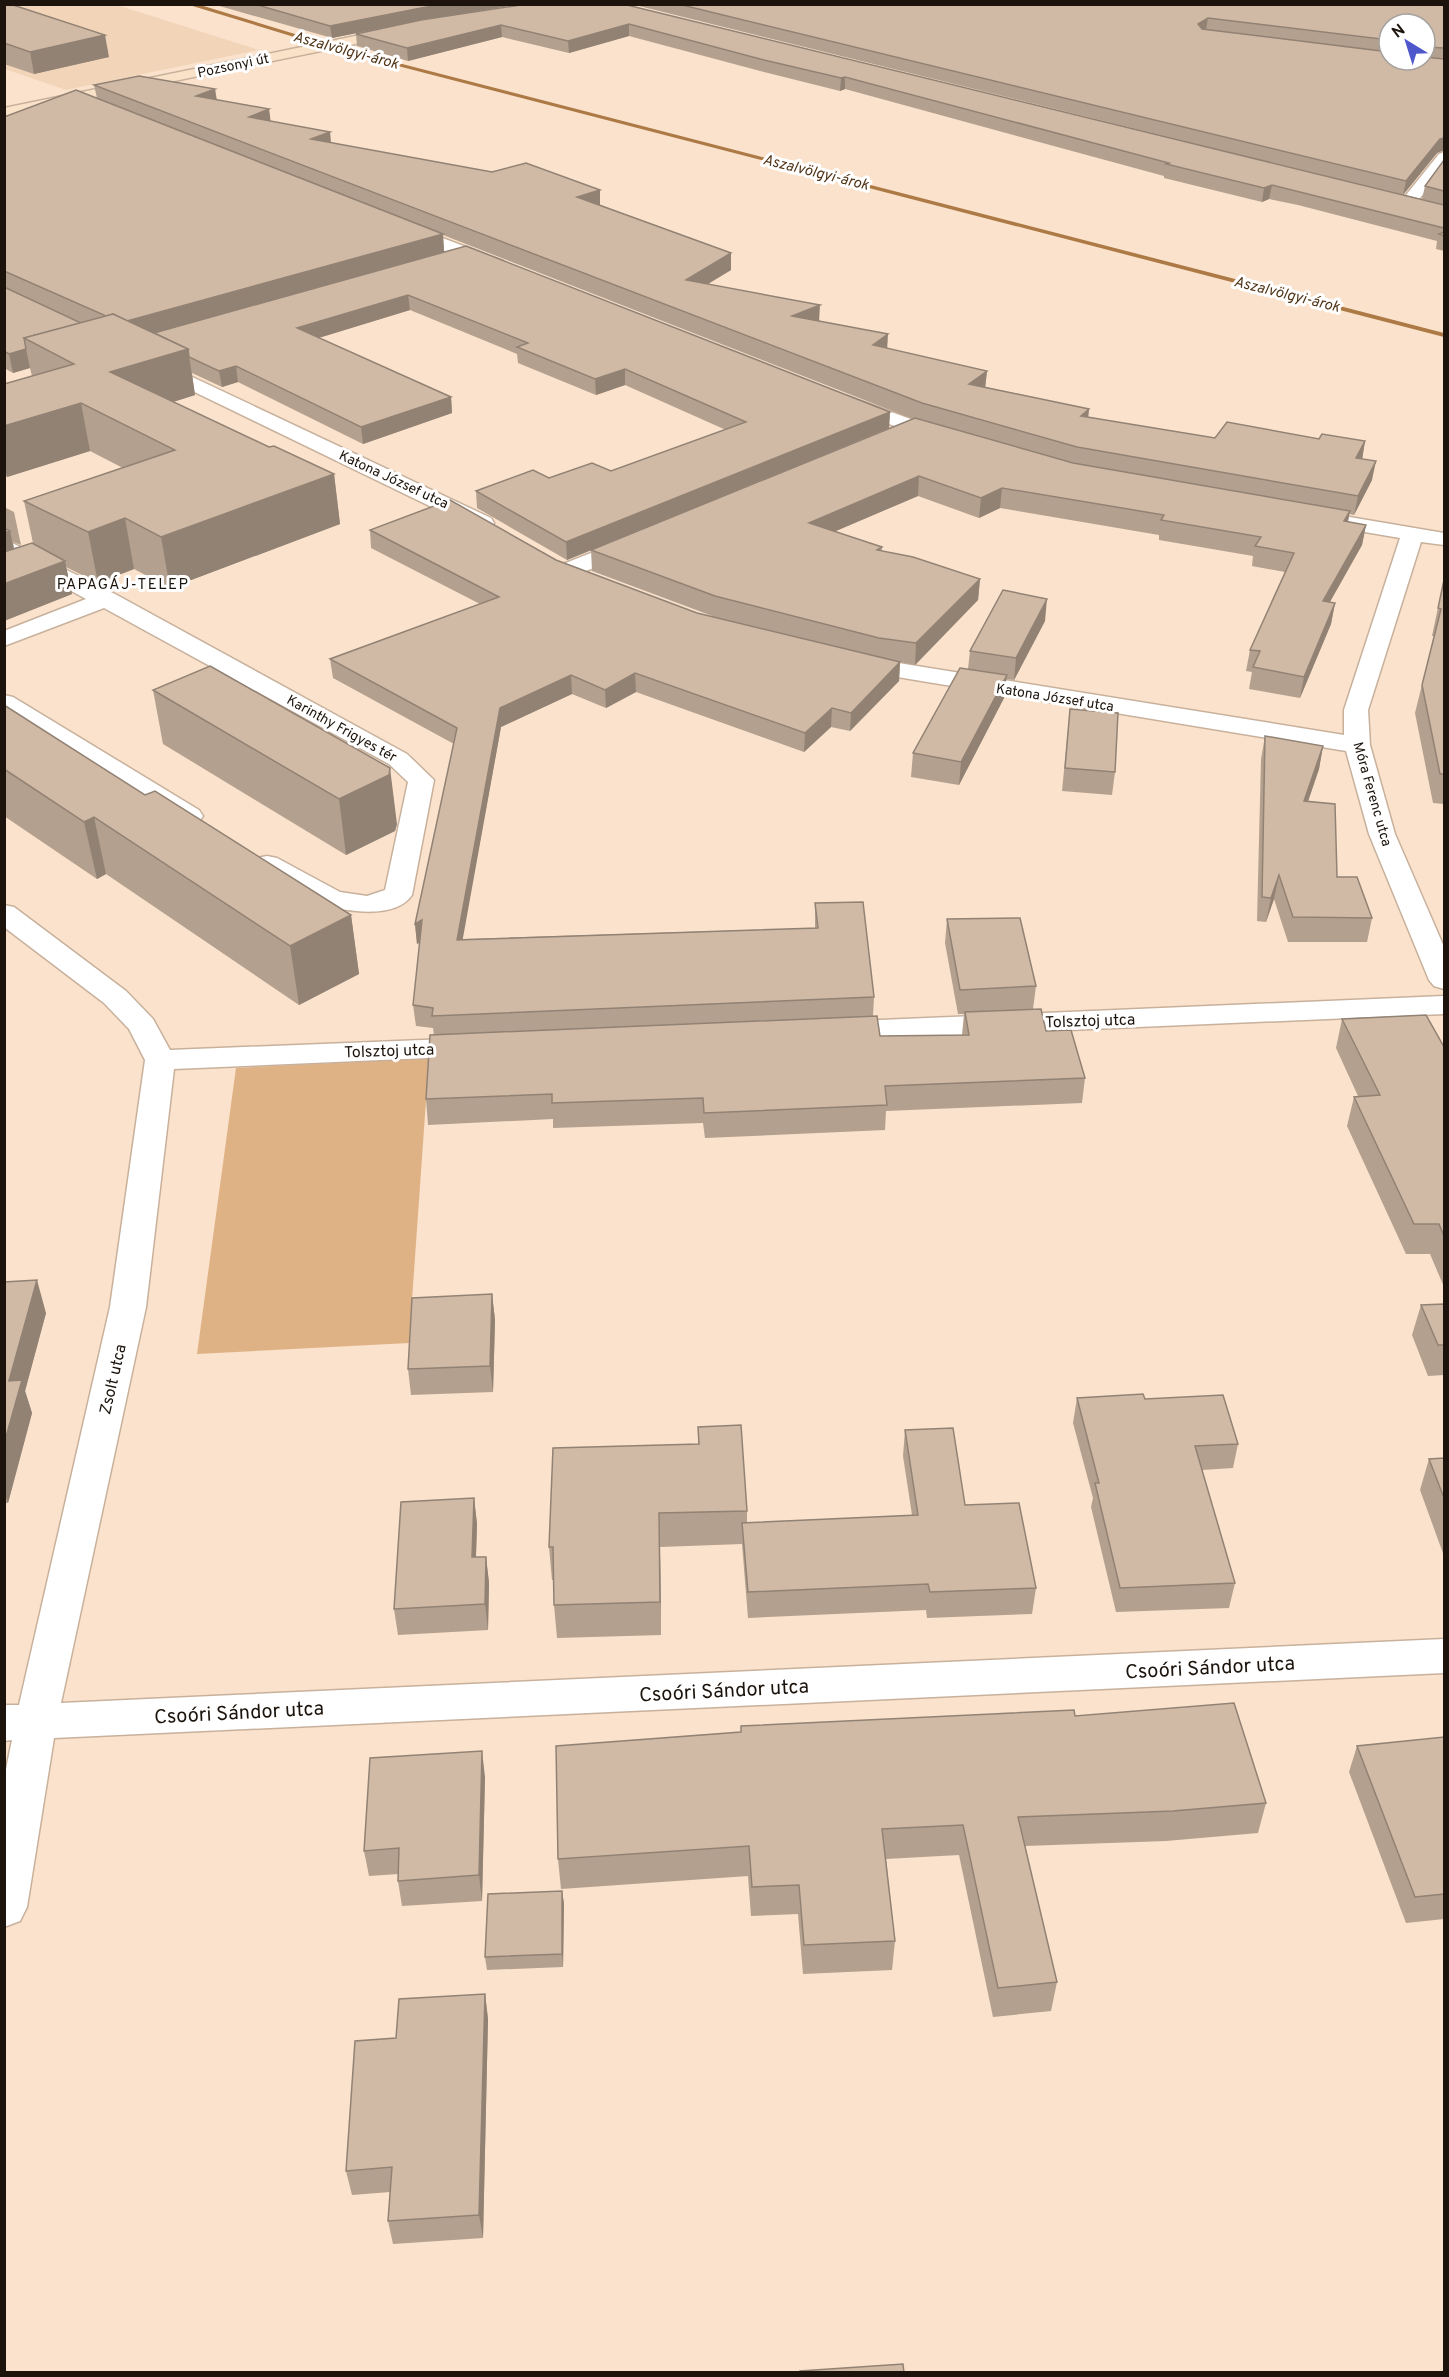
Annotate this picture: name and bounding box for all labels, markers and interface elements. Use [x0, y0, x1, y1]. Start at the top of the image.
north arrow [1377, 12, 1437, 72]
text: N [1388, 20, 1410, 43]
water label: Aszalvölgyi-árok [291, 28, 401, 75]
street label: Pozsonyi út [196, 51, 271, 82]
water label: Aszalvölgyi-árok [761, 151, 871, 196]
water label: Aszalvölgyi-árok [1232, 273, 1342, 318]
street label: Katona József utca [336, 448, 451, 513]
district label: PAPAGÁJ-TELEP [57, 575, 189, 595]
street label: Katona József utca [995, 681, 1115, 716]
street label: Karinthy Frigyes tér [283, 692, 400, 767]
street label: Móra Ferenc utca [1349, 740, 1395, 849]
street label: Tolsztoj utca [1045, 1010, 1136, 1034]
street label: Tolsztoj utca [344, 1040, 435, 1064]
street label: Zsolt utca [96, 1342, 132, 1417]
street label: Csoóri Sándor utca [1125, 1652, 1296, 1686]
street label: Csoóri Sándor utca [639, 1675, 810, 1709]
street label: Csoóri Sándor utca [154, 1697, 325, 1731]

